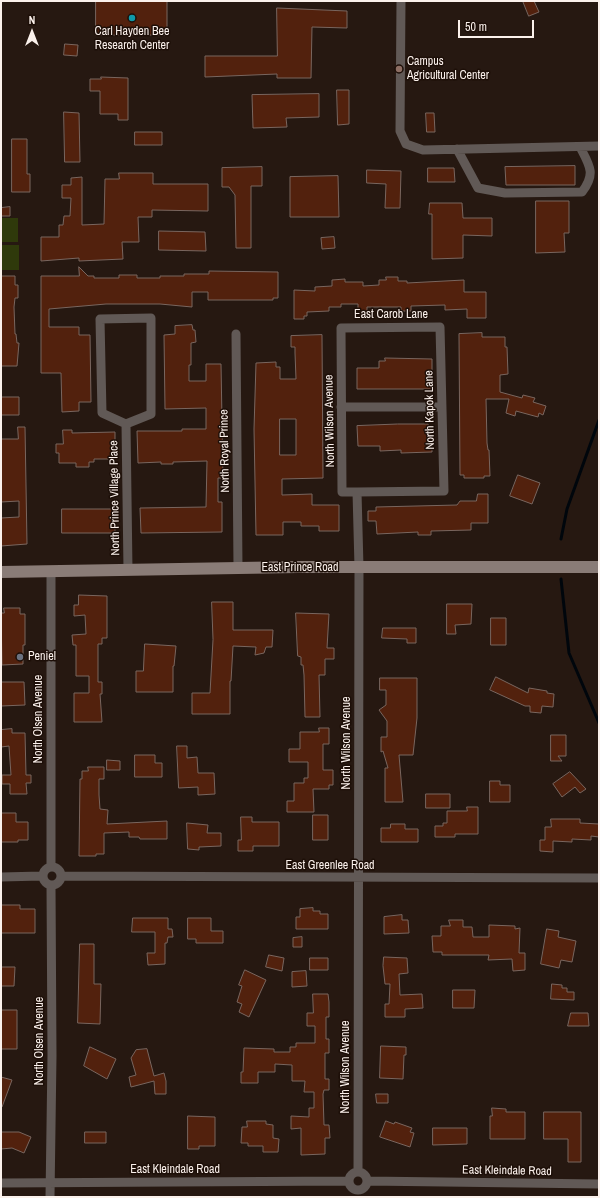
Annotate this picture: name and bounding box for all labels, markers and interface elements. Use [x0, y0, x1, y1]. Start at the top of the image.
north arrow [12, 12, 52, 52]
scale bar [460, 12, 536, 38]
text: N [29, 13, 35, 27]
marker: Carl Hayden Bee Research Center [127, 13, 137, 23]
text: 50 m [465, 19, 487, 35]
place label: Carl Hayden Bee Research Center [95, 25, 169, 53]
place label: Campus Agricultural Center [407, 55, 489, 83]
marker: Campus Agricultural Center [394, 64, 404, 74]
street label: East Carob Lane [354, 308, 428, 322]
street label: North Kapok Lane [422, 370, 438, 450]
street label: North Wilson Avenue [322, 374, 338, 468]
street label: North Royal Prince [217, 409, 233, 493]
street label: North Prince Village Place [107, 440, 123, 556]
street label: East Prince Road [261, 561, 339, 575]
place label: Peniel [28, 650, 56, 664]
marker: Peniel [15, 652, 25, 662]
street label: North Olsen Avenue [32, 675, 46, 763]
street label: North Wilson Avenue [340, 697, 354, 789]
street label: East Greenlee Road [285, 859, 375, 873]
street label: North Olsen Avenue [33, 997, 47, 1085]
street label: North Wilson Avenue [339, 1021, 353, 1113]
street label: East Kleindale Road [130, 1163, 220, 1177]
street label: East Kleindale Road [462, 1163, 552, 1179]

